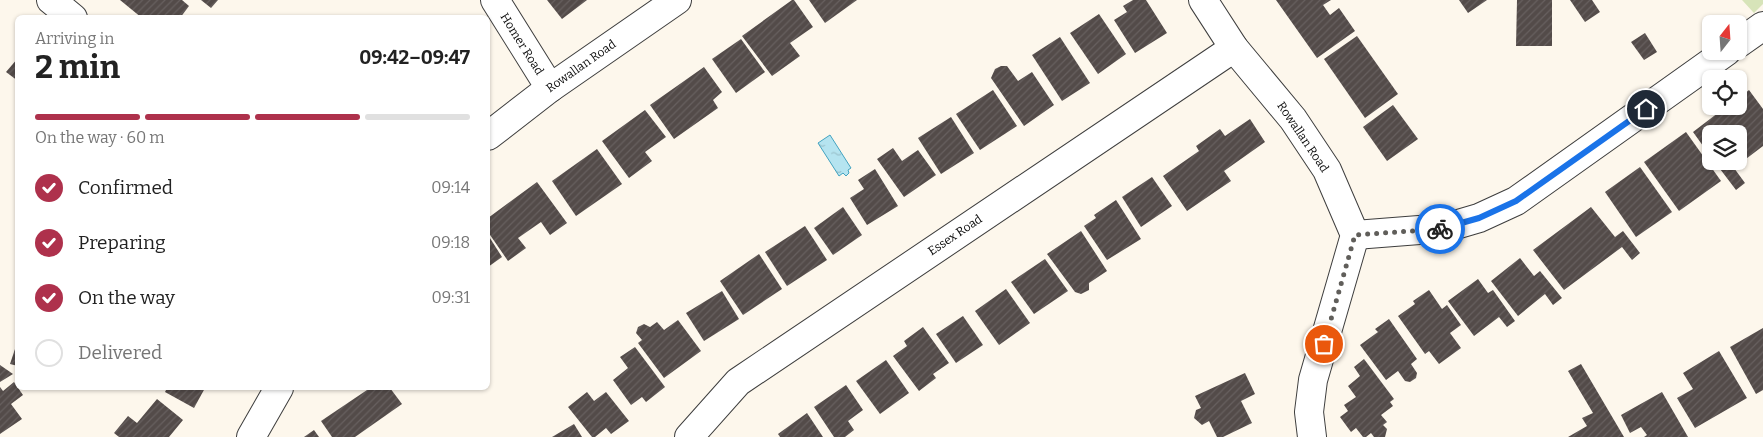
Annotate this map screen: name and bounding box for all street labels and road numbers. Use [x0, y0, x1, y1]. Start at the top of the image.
street label: Homer Road [497, 11, 547, 77]
street label: Rowallan Road [543, 37, 619, 95]
street label: Rowallan Road [1274, 99, 1332, 175]
street label: Essex Road [925, 212, 985, 258]

